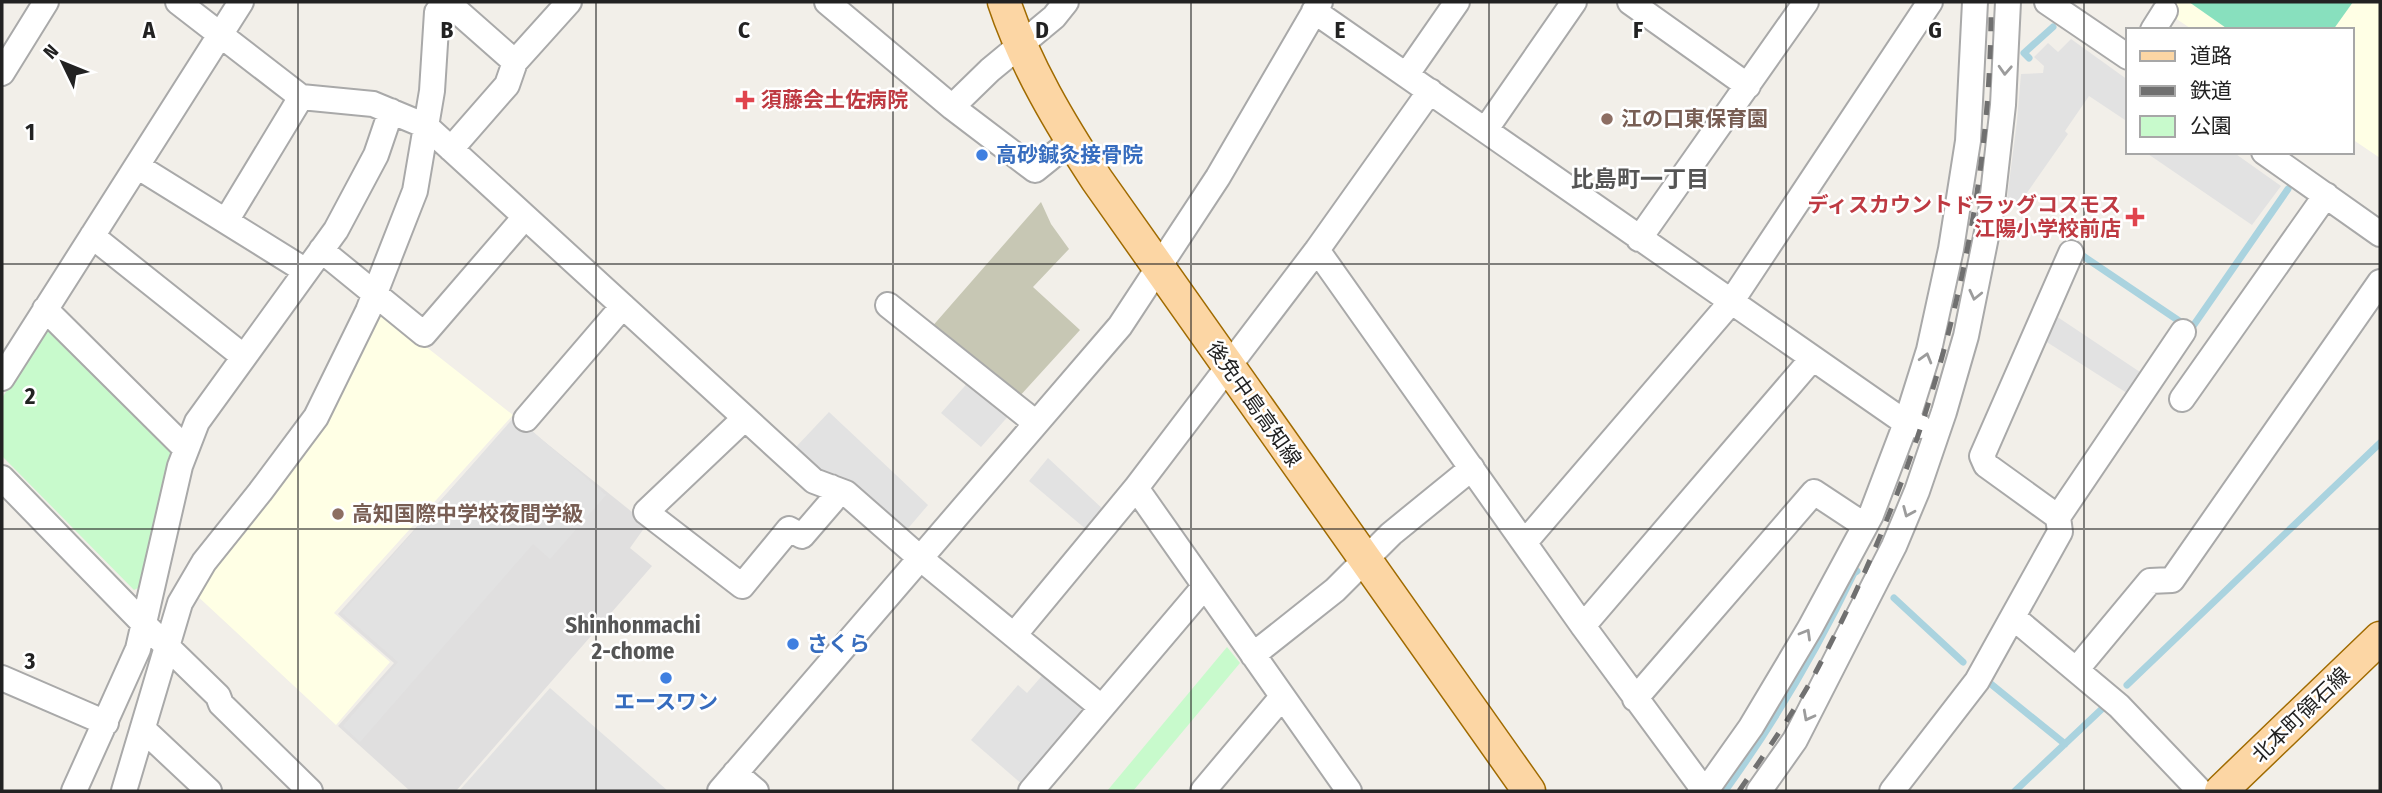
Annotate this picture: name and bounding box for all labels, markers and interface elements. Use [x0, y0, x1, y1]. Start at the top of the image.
text: A [142, 16, 156, 44]
text: B [441, 16, 454, 44]
text: C [738, 16, 750, 44]
text: D [1035, 16, 1049, 44]
text: E [1335, 16, 1346, 44]
text: F [1633, 16, 1643, 44]
text: G [1928, 16, 1942, 44]
north arrow [28, 28, 98, 98]
legend [2126, 28, 2354, 154]
text: N [39, 40, 63, 64]
text: 道路 [2190, 43, 2232, 69]
one-way arrow [1997, 65, 2012, 76]
text: 鉄道 [2190, 78, 2232, 104]
place label: 須藤会土佐病院 [761, 87, 908, 113]
marker: 須藤会土佐病院 [735, 90, 755, 110]
place label: 江の口東保育園 [1621, 106, 1768, 132]
marker: 江の口東保育園 [1599, 111, 1615, 127]
text: 公園 [2190, 113, 2232, 139]
text: 1 [25, 118, 35, 146]
place label: 高砂鍼灸接骨院 [996, 142, 1143, 168]
marker: 高砂鍼灸接骨院 [974, 147, 990, 163]
district label: 比島町一丁目 [1571, 165, 1709, 193]
place label: ディスカウントドラッグコスモス 江陽小学校前店 [1807, 192, 2121, 242]
marker: ディスカウントドラッグコスモス 江陽小学校前店 [2127, 209, 2143, 225]
one-way arrow [1969, 289, 1983, 301]
street label: 後免中島高知線 [1201, 336, 1307, 472]
one-way arrow [1918, 352, 1933, 364]
text: 2 [24, 382, 36, 410]
place label: 高知国際中学校夜間学級 [352, 501, 583, 527]
one-way arrow [1902, 505, 1916, 518]
marker: 高知国際中学校夜間学級 [330, 506, 346, 522]
district label: Shinhonmachi 2-chome [565, 611, 701, 665]
one-way arrow [1798, 629, 1811, 641]
place label: さくら [807, 631, 870, 657]
marker: さくら [785, 636, 801, 652]
text: 3 [24, 647, 36, 675]
street label: 北本町領石線 [2247, 662, 2355, 768]
marker: エースワン [658, 670, 674, 686]
place label: エースワン [614, 689, 718, 715]
one-way arrow [1803, 709, 1816, 722]

